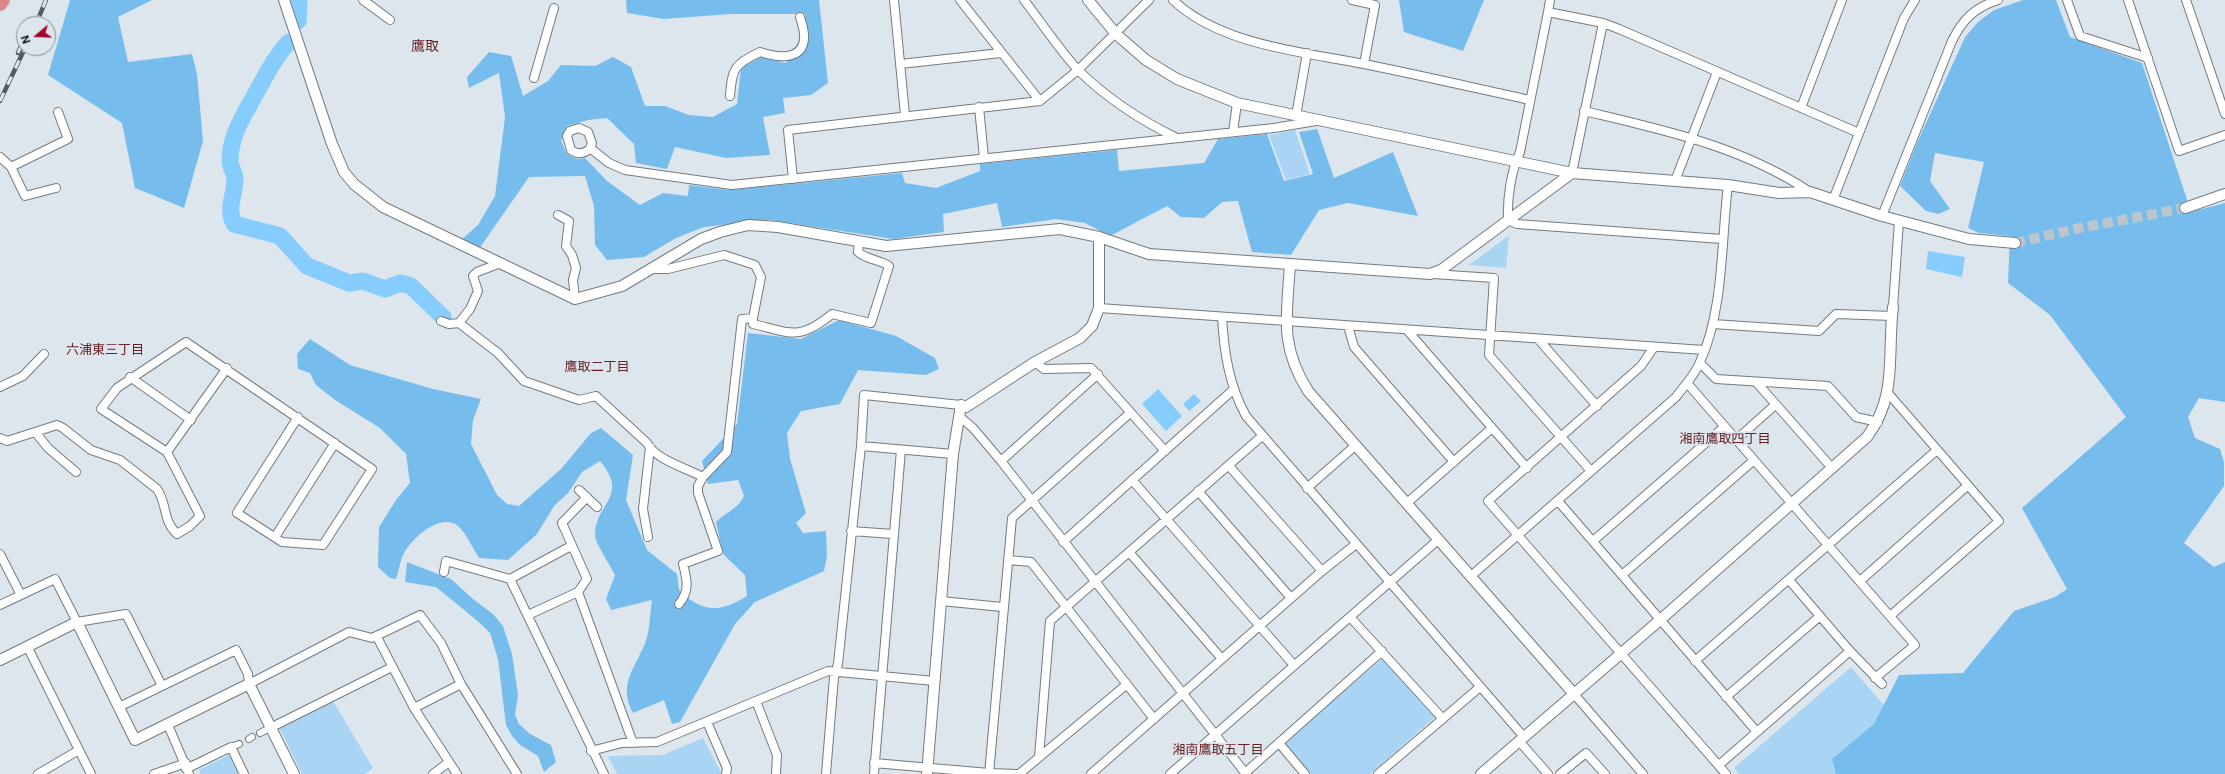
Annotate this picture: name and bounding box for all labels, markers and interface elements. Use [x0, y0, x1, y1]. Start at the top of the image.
north arrow [16, 16, 56, 56]
text: N [18, 34, 34, 46]
district label: 鷹取 [411, 39, 439, 55]
district label: 六浦東三丁目 [66, 343, 144, 359]
district label: 鷹取二丁目 [565, 360, 629, 376]
district label: 湘南鷹取四丁目 [1680, 432, 1770, 448]
district label: 湘南鷹取五丁目 [1173, 743, 1263, 759]

